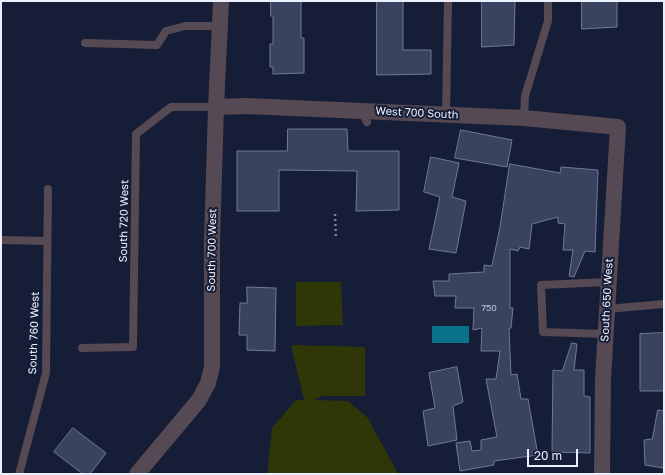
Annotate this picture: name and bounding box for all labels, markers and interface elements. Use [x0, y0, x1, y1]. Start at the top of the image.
street label: West 700 South [375, 104, 459, 122]
street label: South 720 West [117, 180, 131, 262]
street label: South 700 West [205, 208, 219, 292]
street label: South 650 West [598, 258, 616, 342]
street label: South 760 West [26, 291, 42, 375]
house number: 750 [481, 303, 497, 313]
scale bar [529, 441, 580, 467]
text: 20 m [534, 448, 562, 463]

